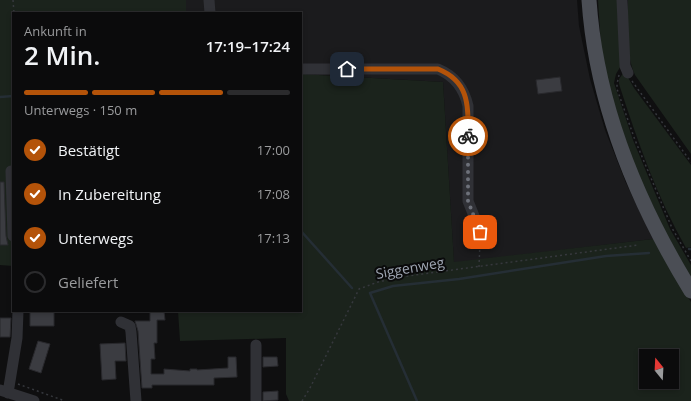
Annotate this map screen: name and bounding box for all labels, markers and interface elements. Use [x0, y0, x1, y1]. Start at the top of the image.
text: Ankunft in [24, 22, 87, 40]
text: 17:19–17:24 [206, 36, 290, 56]
text: 2 Min. [24, 37, 100, 73]
pin [330, 52, 364, 86]
icon: home [336, 58, 358, 80]
text: Unterwegs · 150 m [24, 101, 137, 119]
courier [448, 116, 488, 156]
icon: bike [457, 125, 479, 147]
icon: check [24, 139, 46, 161]
text: Bestätigt [58, 140, 120, 160]
text: 17:00 [257, 141, 290, 159]
icon: check [24, 183, 46, 205]
text: In Zubereitung [58, 184, 161, 204]
text: 17:08 [257, 185, 290, 203]
pin [463, 215, 497, 249]
icon: bag [469, 221, 491, 243]
icon: check [24, 227, 46, 249]
text: Unterwegs [58, 228, 133, 248]
text: 17:13 [257, 229, 290, 247]
street label: Siggenweg [374, 252, 446, 283]
text: Geliefert [58, 272, 118, 292]
north arrow [639, 349, 679, 389]
map controls [639, 349, 679, 389]

